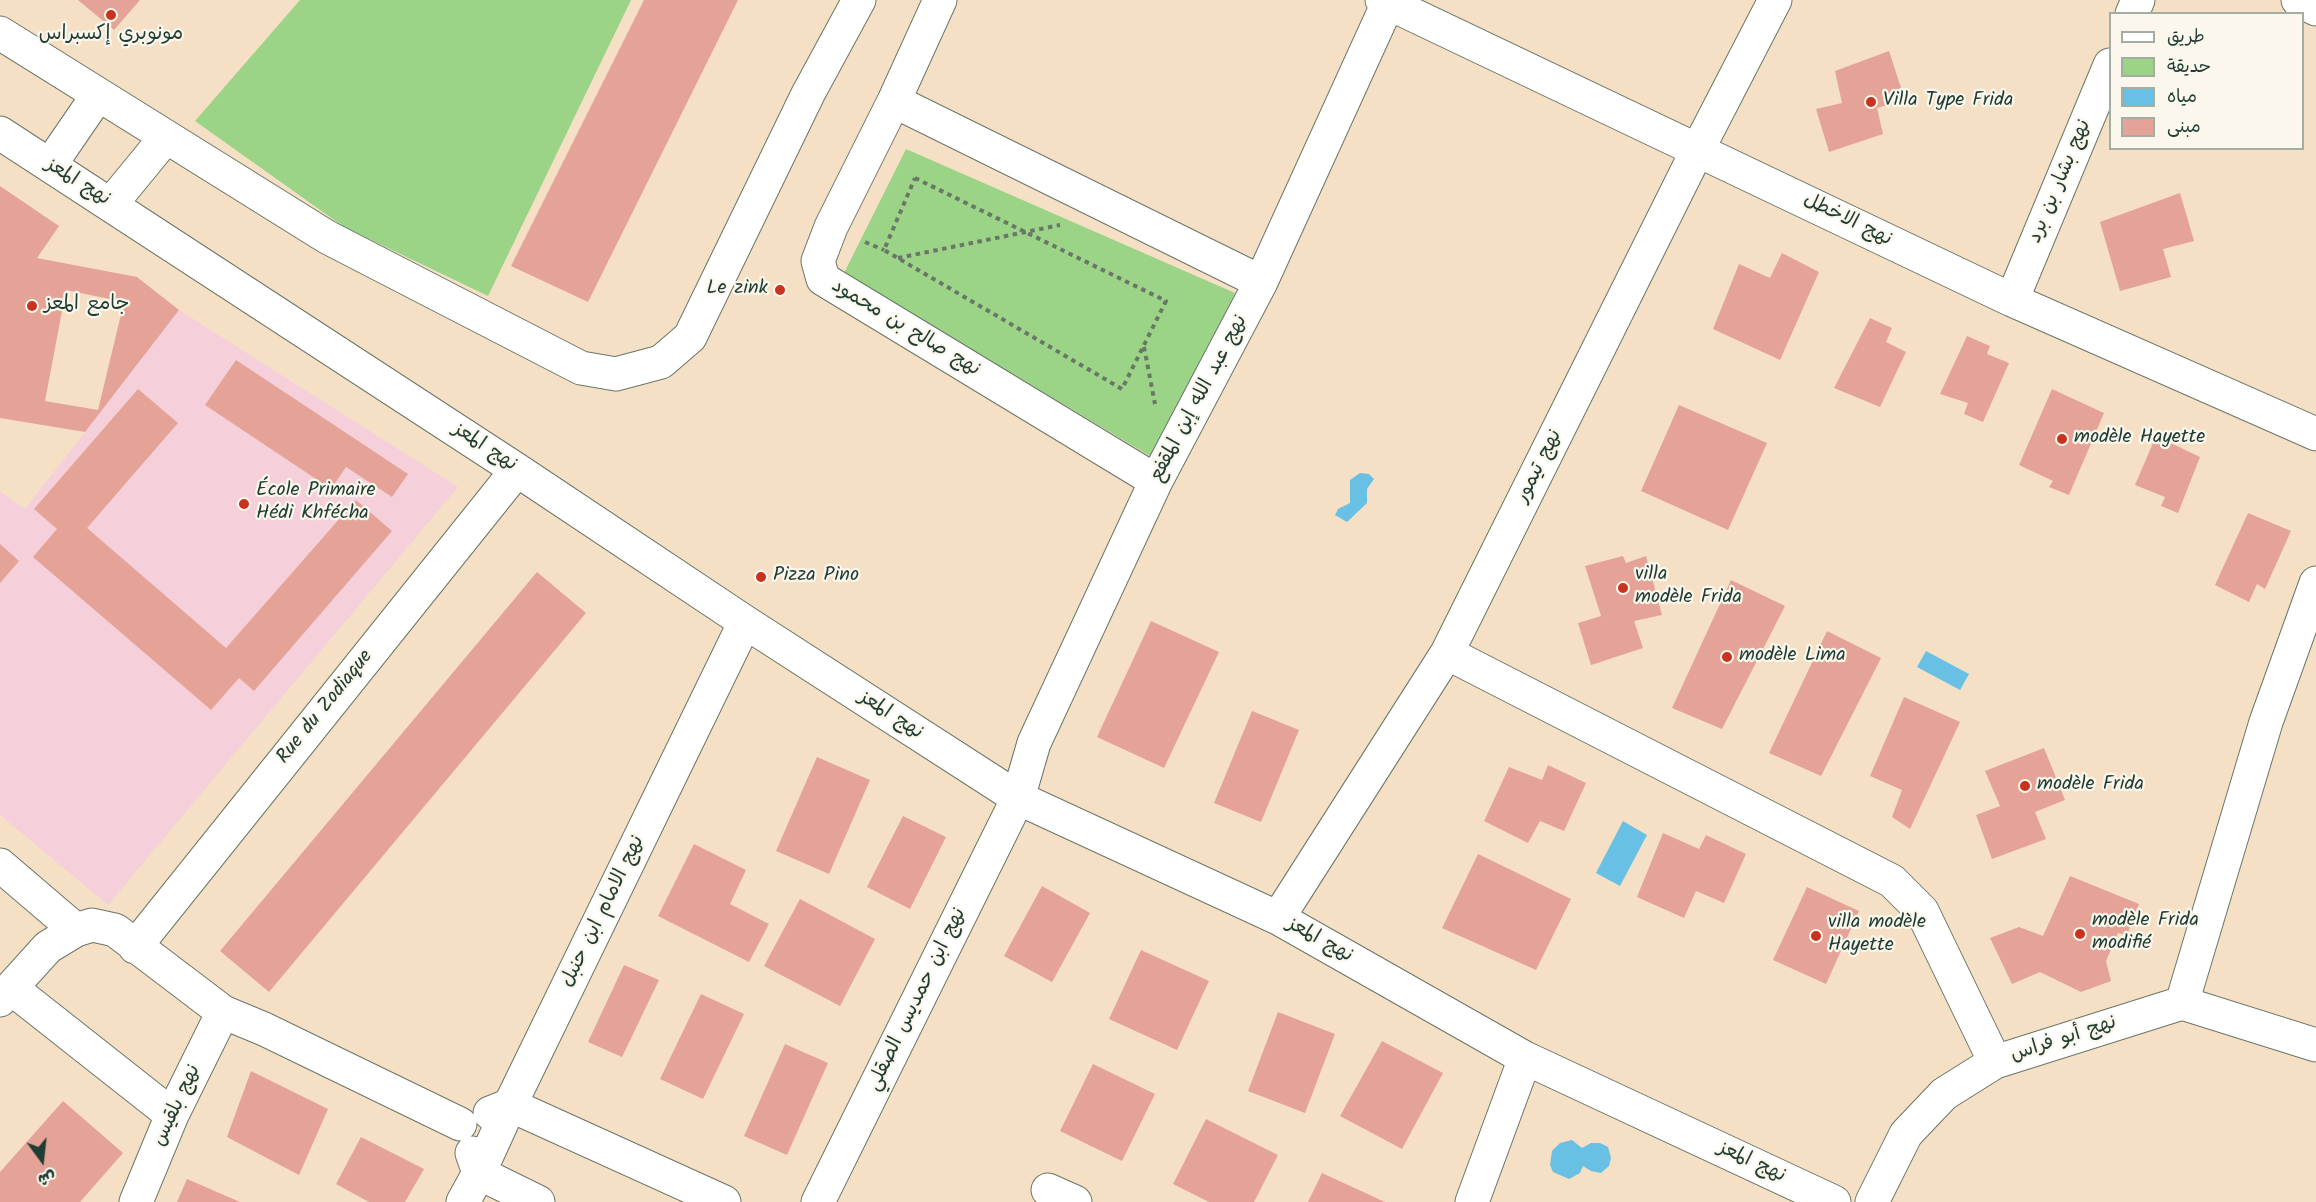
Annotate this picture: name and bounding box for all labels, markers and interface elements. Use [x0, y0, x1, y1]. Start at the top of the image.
marker: مونوبري إكسبراس [104, 8, 118, 22]
legend [2109, 12, 2304, 150]
text: طريق [2167, 23, 2205, 52]
place label: مونوبري إكسبراس [39, 24, 183, 48]
text: حديقة [2167, 53, 2211, 82]
text: مياه [2167, 83, 2197, 112]
place label: Villa Type Frida [1883, 90, 2013, 114]
marker: Villa Type Frida [1864, 95, 1878, 109]
text: مبنى [2167, 113, 2201, 142]
street label: نهج بشار بن برد [2024, 116, 2098, 248]
street label: نهج المعز [40, 154, 114, 212]
street label: نهج الاخطل [1799, 189, 1895, 253]
street label: نهج صالح بن محمود [826, 275, 984, 383]
place label: Le zink [706, 278, 768, 302]
marker: Le zink [773, 283, 787, 297]
place label: جامع المعز [44, 294, 129, 318]
marker: جامع المعز [25, 299, 39, 313]
street label: نهج عبد الله إبن المقفع [1146, 311, 1254, 487]
street label: نهج المعز [447, 418, 521, 478]
street label: نهج تيمور [1511, 426, 1569, 508]
place label: modèle Hayette [2074, 427, 2205, 451]
marker: modèle Hayette [2055, 432, 2069, 446]
place label: École Primaire Hédi Khfécha [256, 480, 375, 527]
marker: École Primaire Hédi Khfécha [237, 497, 251, 511]
place label: villa modèle Frida [1635, 564, 1742, 611]
place label: Pizza Pino [773, 565, 859, 589]
marker: Pizza Pino [754, 570, 768, 584]
marker: villa modèle Frida [1616, 581, 1630, 595]
place label: modèle Lima [1739, 645, 1846, 669]
street label: Rue du Zodiaque [273, 646, 379, 770]
marker: modèle Lima [1720, 650, 1734, 664]
street label: نهج المعز [853, 686, 927, 746]
place label: modèle Frida [2037, 774, 2144, 798]
marker: modèle Frida [2018, 779, 2032, 793]
street label: نهج الامام ابن حنبل [557, 832, 651, 992]
street label: نهج ابن حمديس الصقلي [863, 904, 973, 1096]
place label: modèle Frida modifié [2092, 910, 2199, 957]
place label: villa modèle Hayette [1828, 912, 1926, 959]
street label: نهج المعز [1281, 913, 1357, 969]
marker: modèle Frida modifié [2073, 927, 2087, 941]
marker: villa modèle Hayette [1809, 929, 1823, 943]
street label: نهج أبو فراس [2008, 1012, 2120, 1068]
street label: نهج بلقيس [149, 1061, 207, 1151]
north arrow [12, 1130, 72, 1190]
street label: نهج المعز [1713, 1137, 1789, 1189]
text: ش [35, 1164, 59, 1192]

